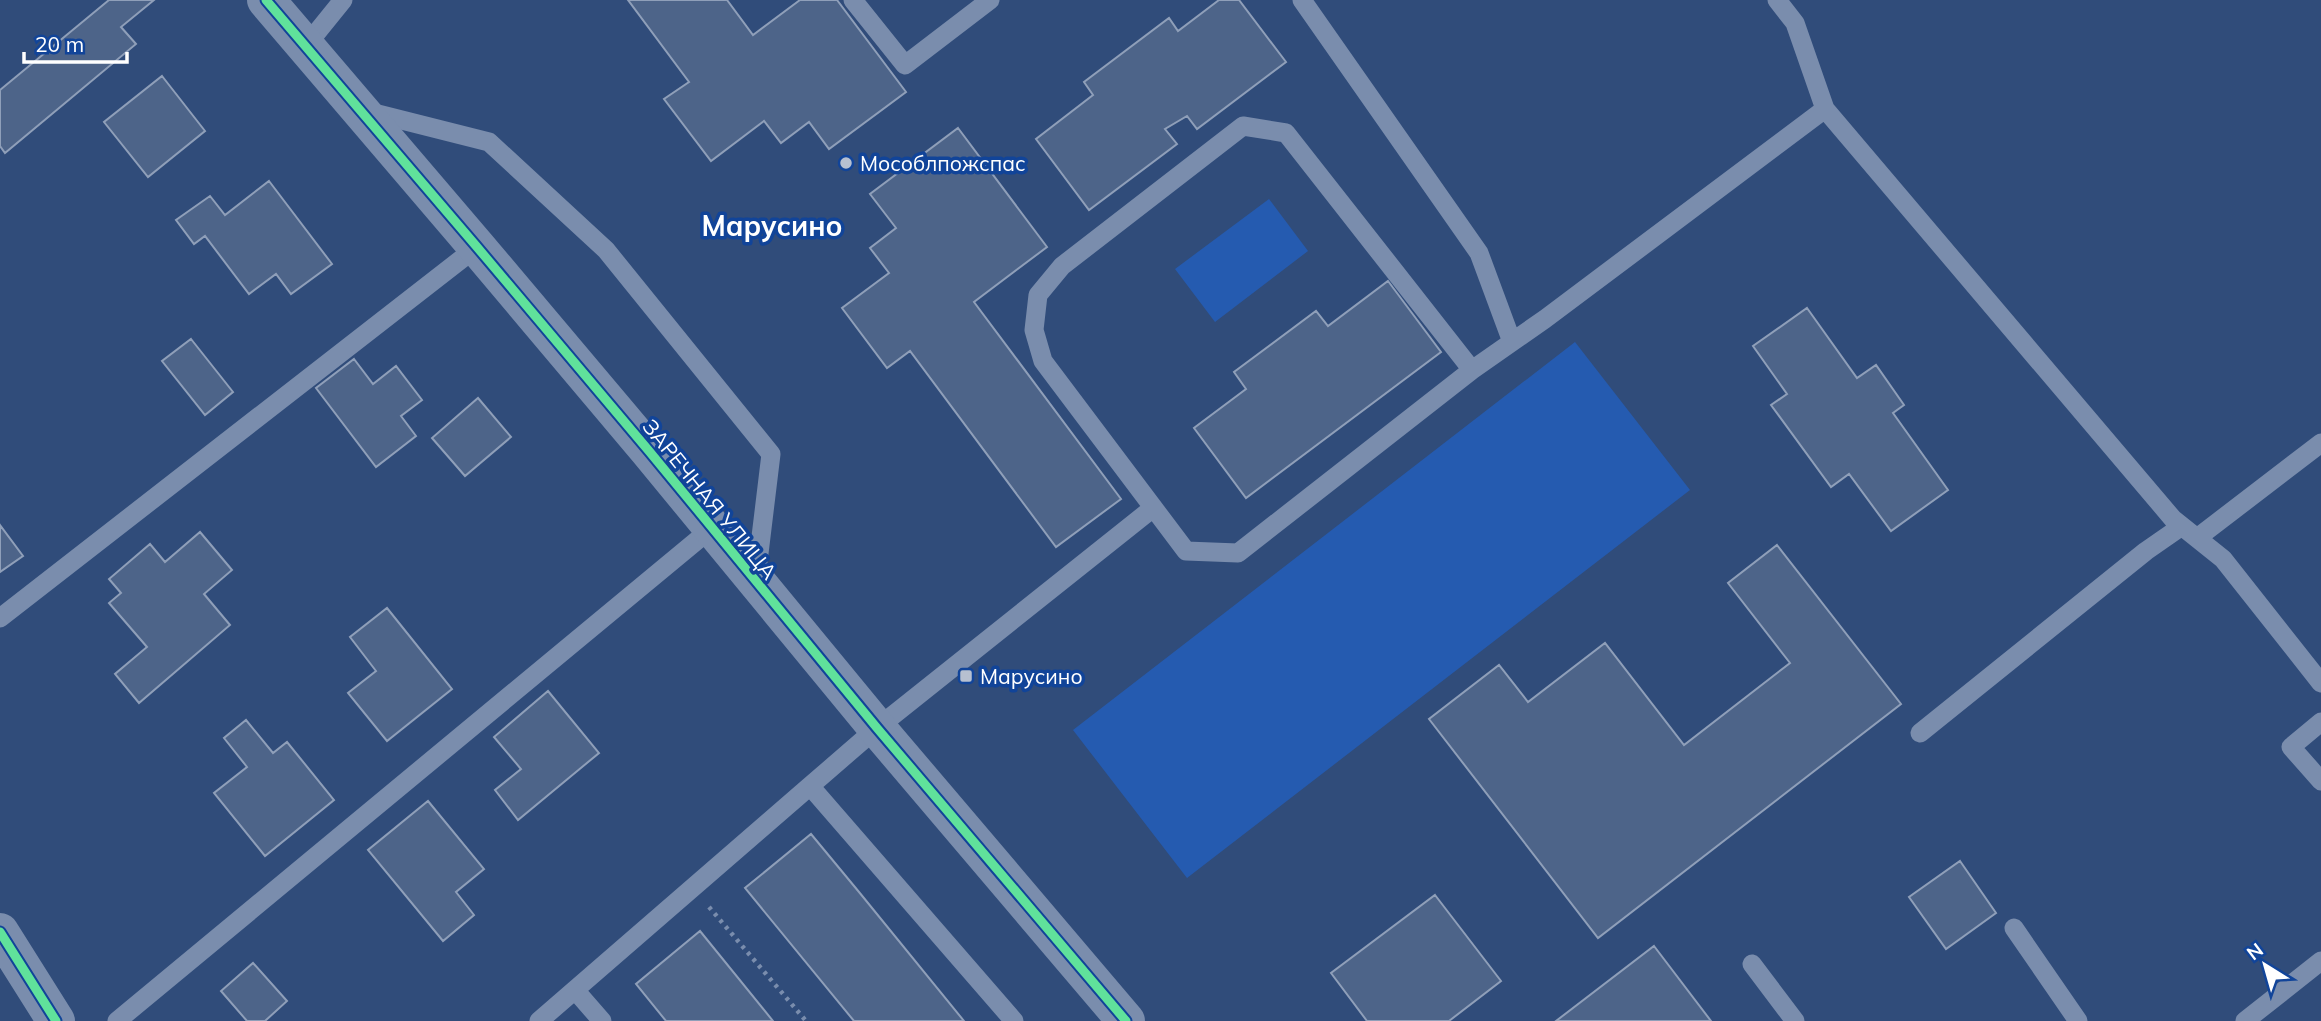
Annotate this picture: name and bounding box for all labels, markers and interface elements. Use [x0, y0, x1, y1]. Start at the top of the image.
scale bar [24, 21, 128, 65]
text: 20 m [35, 31, 84, 57]
place label: Мособлпожспас [860, 150, 1026, 176]
marker: Мособлпожспас [838, 155, 854, 171]
district label: Марусино [701, 208, 843, 243]
street label: ЗАРЕЧНАЯ УЛИЦА [637, 414, 783, 585]
place label: Марусино [980, 663, 1083, 689]
marker: Марусино [958, 668, 974, 684]
north arrow [2230, 930, 2300, 1000]
text: N [2242, 938, 2268, 965]

